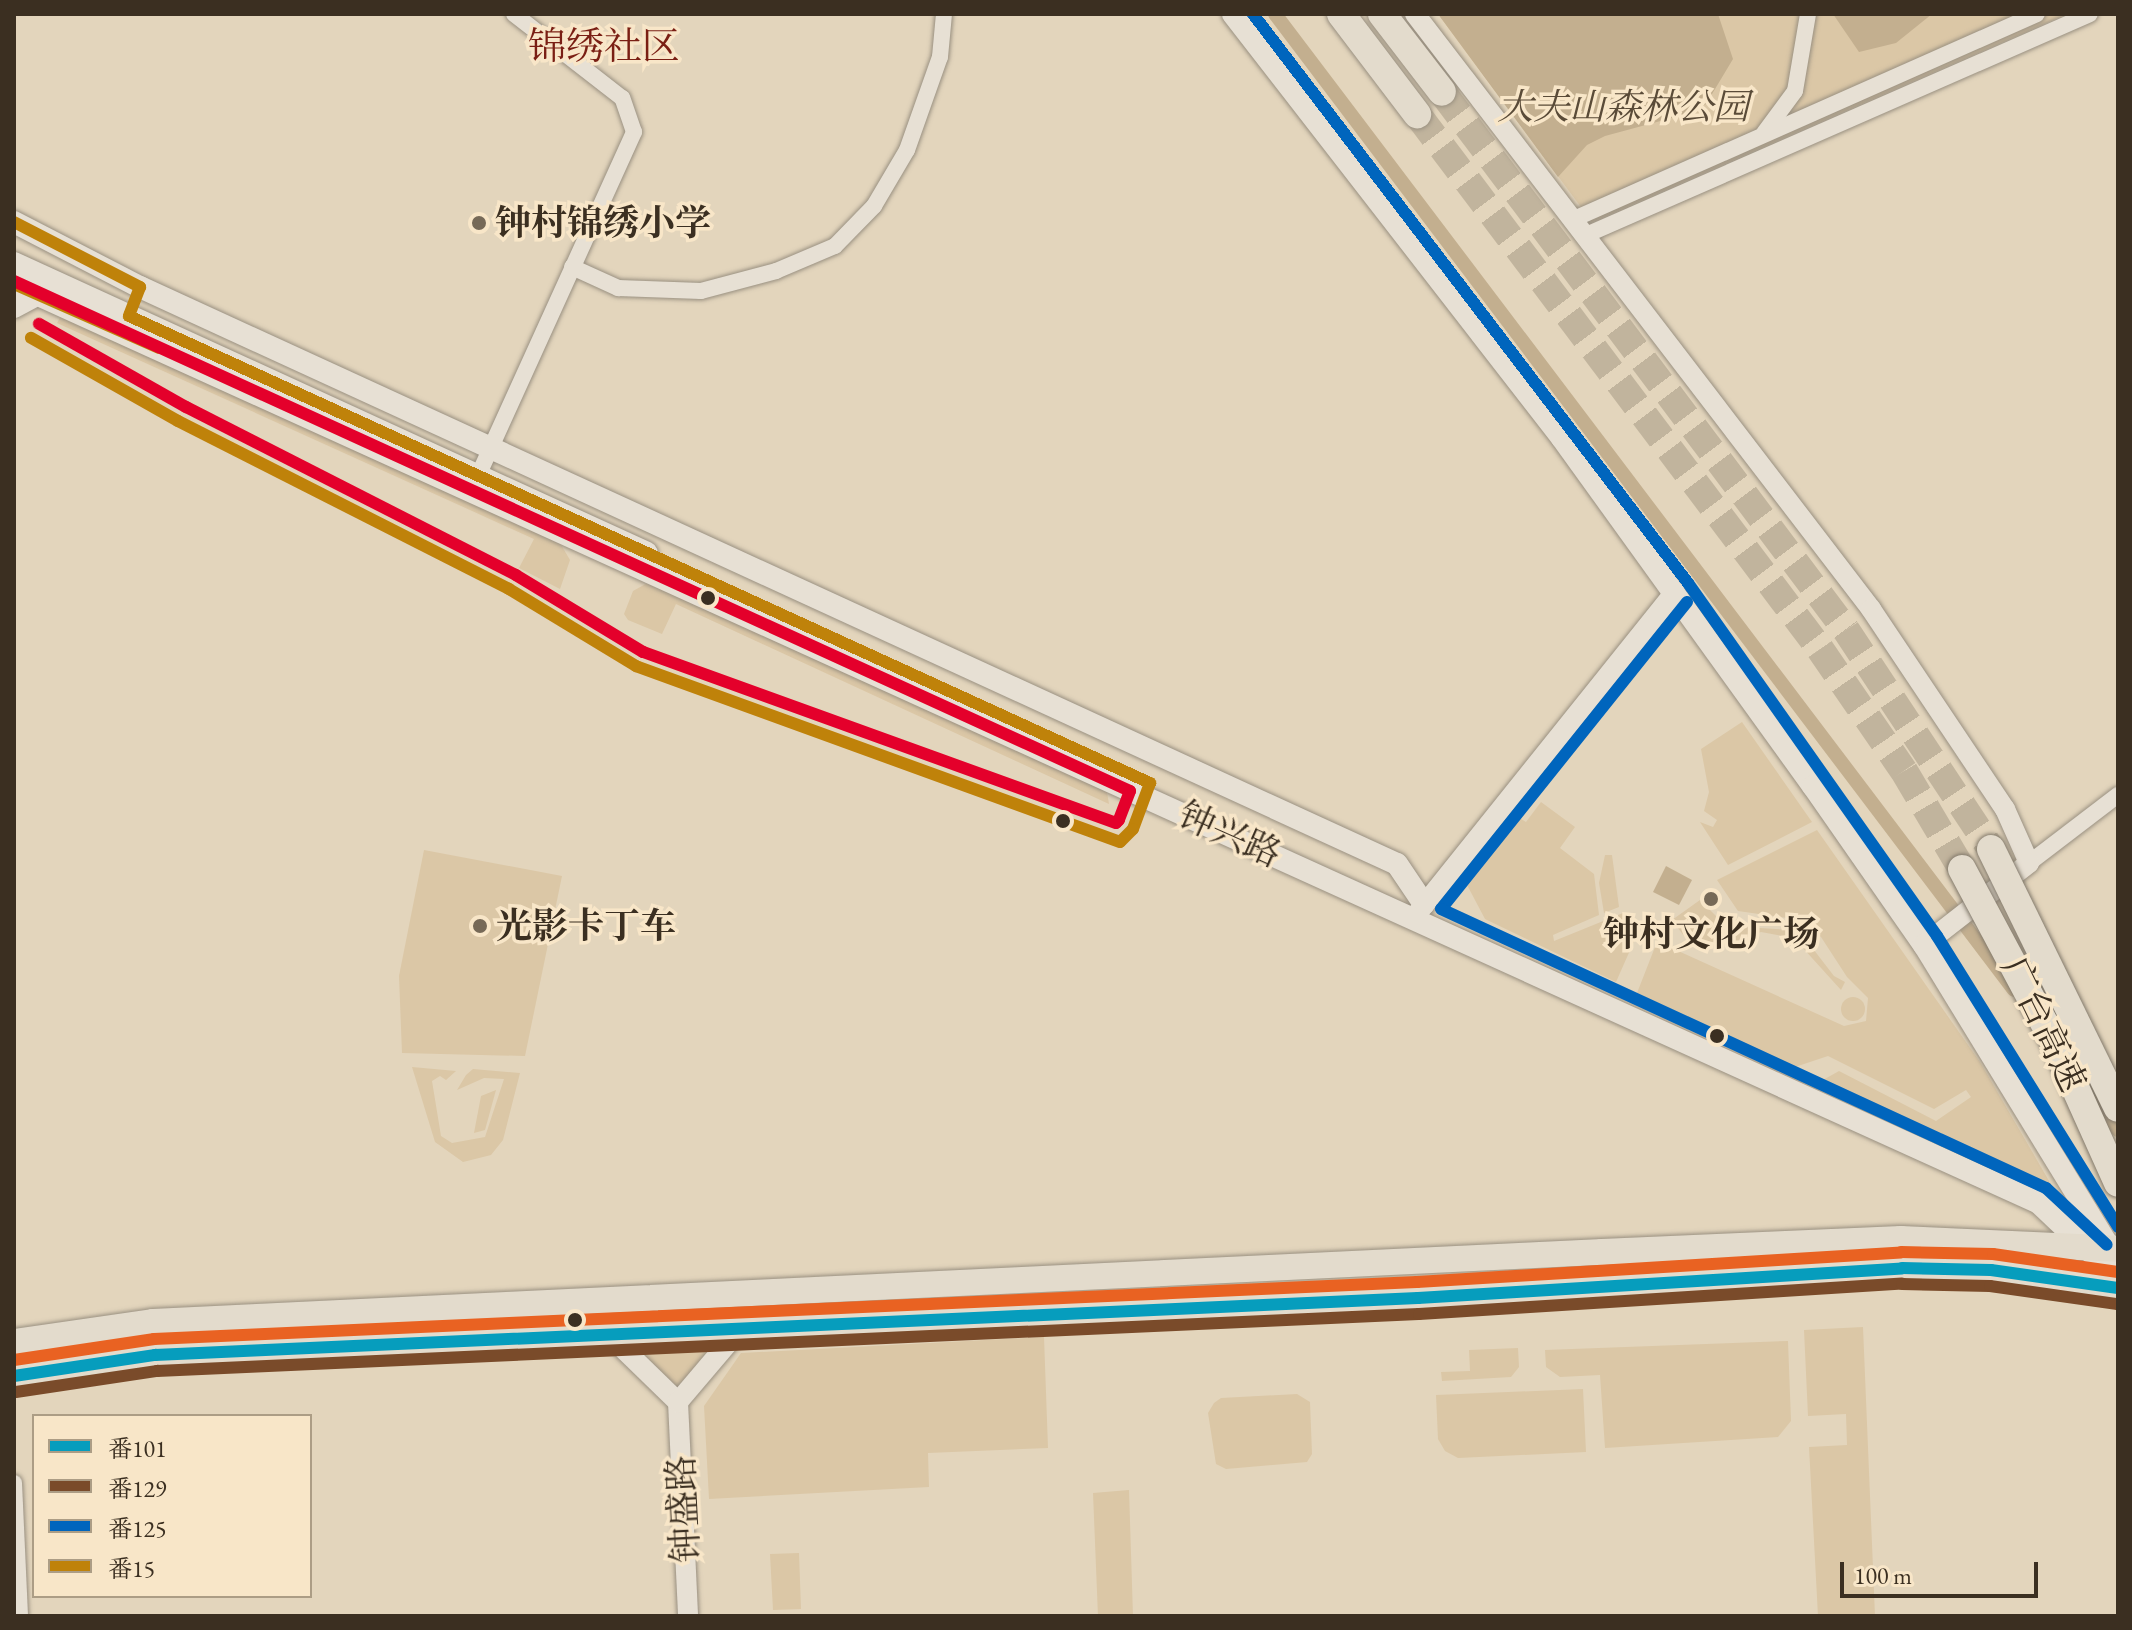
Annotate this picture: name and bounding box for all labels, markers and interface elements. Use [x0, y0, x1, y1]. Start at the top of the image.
district label: 锦绣社区 [528, 23, 680, 69]
park label: 大夫山森林公园 [1497, 85, 1749, 129]
place label: 钟村锦绣小学 [495, 201, 711, 245]
marker: 钟村锦绣小学 [470, 214, 488, 232]
unlabelled marker [700, 590, 716, 606]
street label: 钟兴路 [1172, 792, 1288, 876]
unlabelled marker [1055, 813, 1071, 829]
marker: 钟村文化广场 [1702, 890, 1720, 908]
place label: 光影卡丁车 [496, 904, 676, 948]
place label: 钟村文化广场 [1603, 912, 1819, 956]
marker: 光影卡丁车 [471, 917, 489, 935]
street label: 广台高速 [1993, 950, 2095, 1098]
unlabelled marker [1709, 1028, 1725, 1044]
unlabelled marker [567, 1312, 583, 1328]
legend [32, 1414, 312, 1598]
text: 番101 [108, 1433, 167, 1464]
street label: 钟盛路 [659, 1454, 707, 1564]
text: 番129 [108, 1473, 167, 1504]
text: 番125 [108, 1513, 167, 1544]
scale bar [1844, 1546, 2042, 1596]
text: 番15 [108, 1553, 155, 1584]
text: 100 m [1854, 1560, 1912, 1591]

